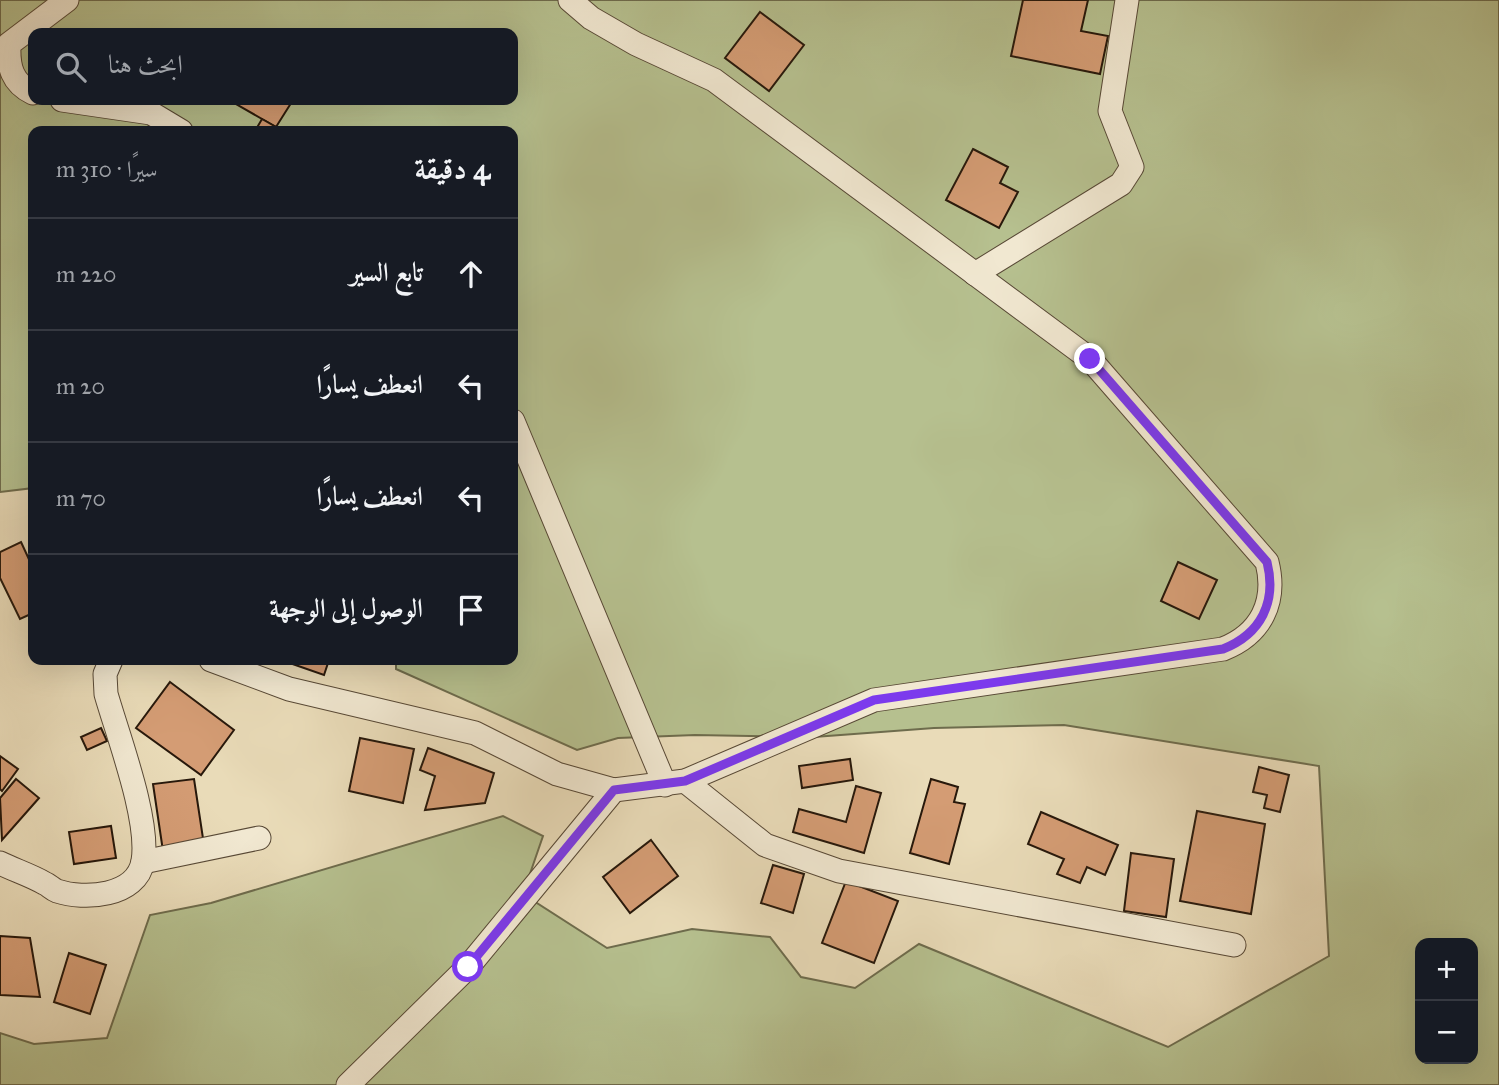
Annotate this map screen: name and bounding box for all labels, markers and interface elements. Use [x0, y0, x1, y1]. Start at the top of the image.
search box [28, 28, 518, 105]
icon: search [52, 48, 90, 86]
text: ابحث هنا [108, 48, 183, 80]
text: 4 دقيقة [414, 151, 490, 187]
text: سيرًا · 310 m [56, 155, 157, 183]
icon: ahead [452, 255, 490, 293]
text: تابع السير [350, 256, 423, 288]
text: 220 m [56, 260, 116, 288]
route end [1074, 343, 1105, 374]
icon: left [452, 367, 490, 405]
text: انعطف يسارًا [316, 368, 423, 400]
text: 20 m [56, 372, 105, 400]
icon: left [452, 479, 490, 517]
text: انعطف يسارًا [316, 480, 423, 512]
text: 70 m [56, 484, 106, 512]
icon: arrive [452, 591, 490, 629]
text: الوصول إلى الوجهة [269, 592, 423, 624]
map controls [1415, 938, 1478, 1064]
button: + [1415, 938, 1478, 1001]
route start [452, 951, 483, 982]
button: − [1415, 1001, 1478, 1064]

